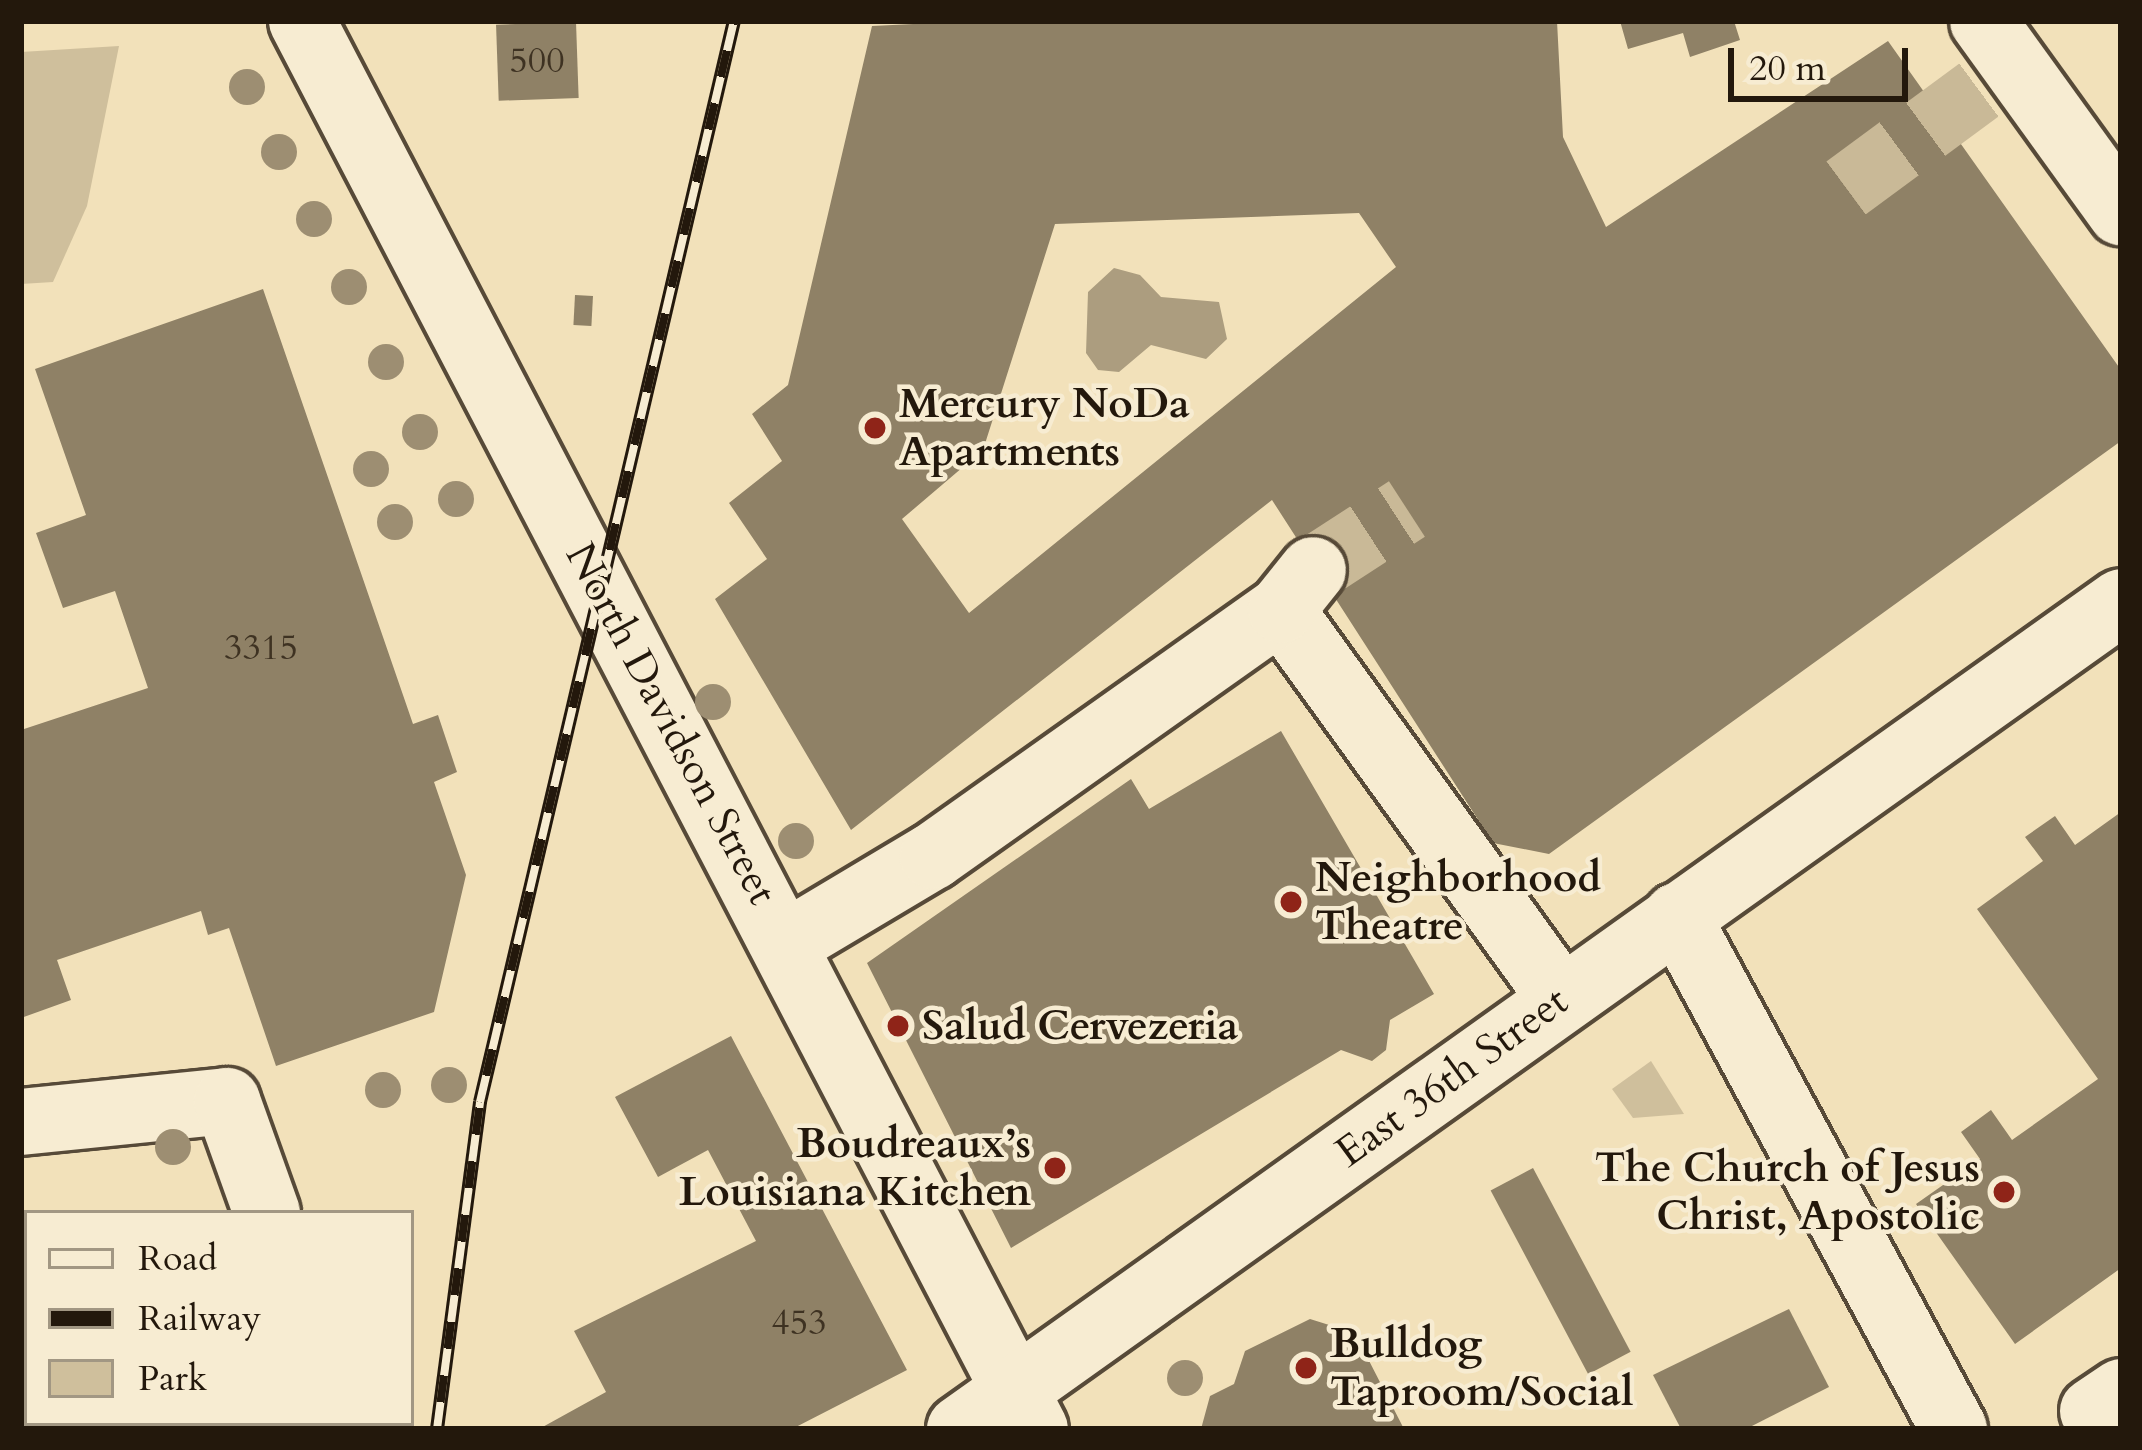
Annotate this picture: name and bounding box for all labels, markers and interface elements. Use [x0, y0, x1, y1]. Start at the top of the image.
scale bar [1734, 24, 1914, 98]
house number: 500 [509, 39, 565, 83]
text: 20 m [1749, 44, 1826, 93]
place label: Mercury NoDa Apartments [899, 379, 1190, 478]
marker: Mercury NoDa Apartments [862, 415, 888, 441]
street label: North Davidson Street [554, 535, 788, 913]
house number: 3315 [224, 626, 298, 670]
place label: Neighborhood Theatre [1315, 853, 1601, 952]
marker: Neighborhood Theatre [1278, 889, 1304, 915]
street label: East 36th Street [1326, 976, 1578, 1178]
place label: Salud Cervezeria [922, 1001, 1238, 1051]
marker: Salud Cervezeria [885, 1013, 911, 1039]
place label: Boudreaux’s Louisiana Kitchen [679, 1119, 1031, 1218]
place label: The Church of Jesus Christ, Apostolic [1595, 1143, 1980, 1242]
marker: Boudreaux’s Louisiana Kitchen [1042, 1155, 1068, 1181]
marker: The Church of Jesus Christ, Apostolic [1991, 1179, 2017, 1205]
legend [24, 1210, 414, 1426]
text: Road [138, 1234, 217, 1283]
text: Railway [138, 1294, 261, 1343]
house number: 453 [771, 1301, 827, 1345]
place label: Bulldog Taproom/Social [1330, 1319, 1633, 1418]
text: Park [138, 1354, 207, 1403]
marker: Bulldog Taproom/Social [1293, 1355, 1319, 1381]

